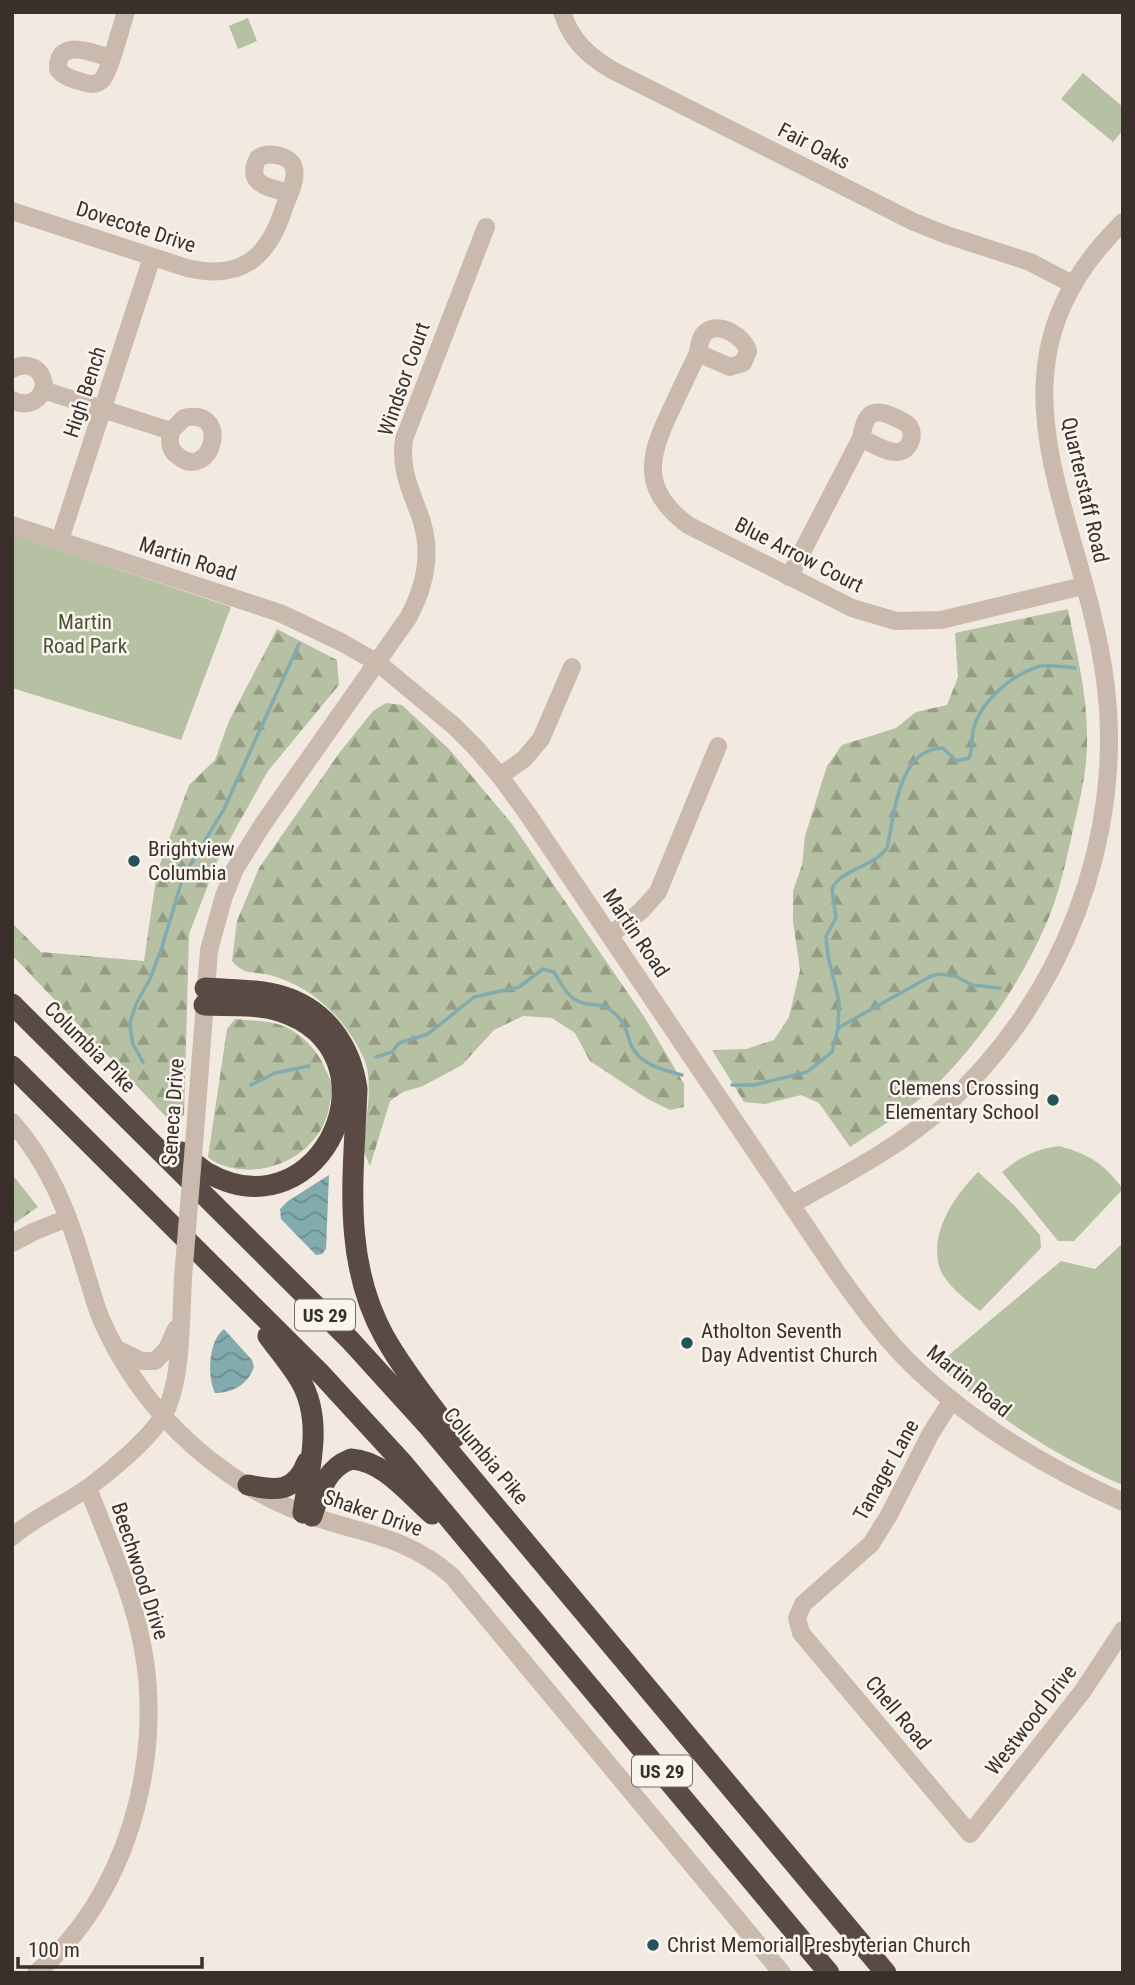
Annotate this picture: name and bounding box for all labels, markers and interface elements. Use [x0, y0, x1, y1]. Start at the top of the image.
street label: Fair Oaks [774, 118, 854, 174]
street label: Dovecote Drive [73, 196, 199, 258]
street label: Windsor Court [373, 319, 435, 439]
street label: High Bench [59, 343, 111, 441]
street label: Quarterstaff Road [1057, 415, 1113, 565]
street label: Blue Arrow Court [731, 512, 867, 598]
street label: Martin Road [136, 532, 240, 586]
park label: Martin Road Park [43, 610, 128, 658]
place label: Brightview Columbia [148, 837, 235, 885]
marker: Brightview Columbia [126, 853, 142, 869]
street label: Martin Road [598, 884, 674, 982]
street label: Columbia Pike [39, 996, 141, 1098]
street label: Seneca Drive [157, 1058, 189, 1166]
place label: Clemens Crossing Elementary School [885, 1076, 1039, 1124]
marker: Clemens Crossing Elementary School [1045, 1092, 1061, 1108]
road number: US 29 [295, 1300, 355, 1330]
place label: Atholton Seventh Day Adventist Church [701, 1319, 878, 1367]
marker: Atholton Seventh Day Adventist Church [679, 1335, 695, 1351]
street label: Martin Road [922, 1340, 1016, 1422]
street label: Columbia Pike [439, 1403, 533, 1509]
street label: Tanager Lane [848, 1415, 924, 1525]
street label: Shaker Drive [320, 1485, 426, 1541]
street label: Beechwood Drive [107, 1499, 174, 1643]
street label: Westwood Drive [981, 1660, 1082, 1780]
street label: Chell Road [860, 1671, 936, 1755]
road number: US 29 [632, 1756, 692, 1786]
scale bar [18, 1926, 201, 1970]
place label: Christ Memorial Presbyterian Church [667, 1933, 971, 1957]
marker: Christ Memorial Presbyterian Church [645, 1937, 661, 1953]
text: 100 m [28, 1938, 80, 1962]

